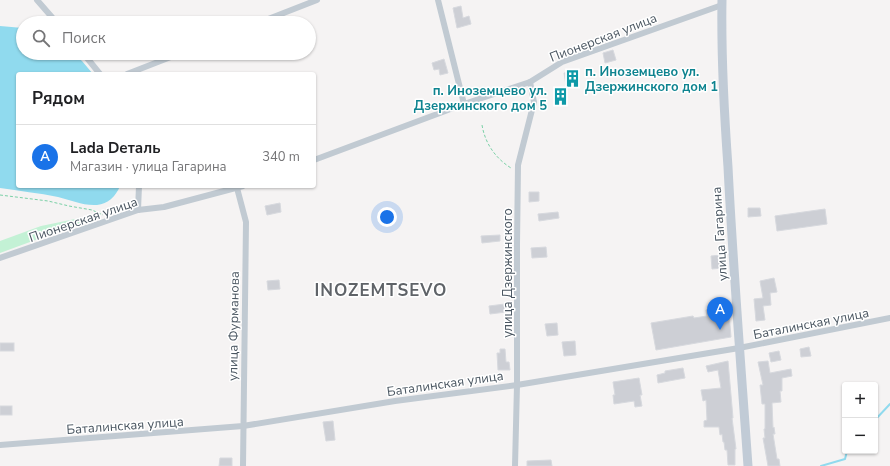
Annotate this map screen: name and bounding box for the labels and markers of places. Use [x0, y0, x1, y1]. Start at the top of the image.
place label: п. Иноземцево ул. Дзержинского дом 1 [585, 63, 718, 96]
building icon: п. Иноземцево ул. Дзержинского дом 1 [562, 68, 582, 88]
place label: п. Иноземцево ул. Дзержинского дом 5 [414, 82, 547, 115]
building icon: п. Иноземцево ул. Дзержинского дом 5 [550, 87, 570, 107]
pin: A [707, 297, 733, 330]

